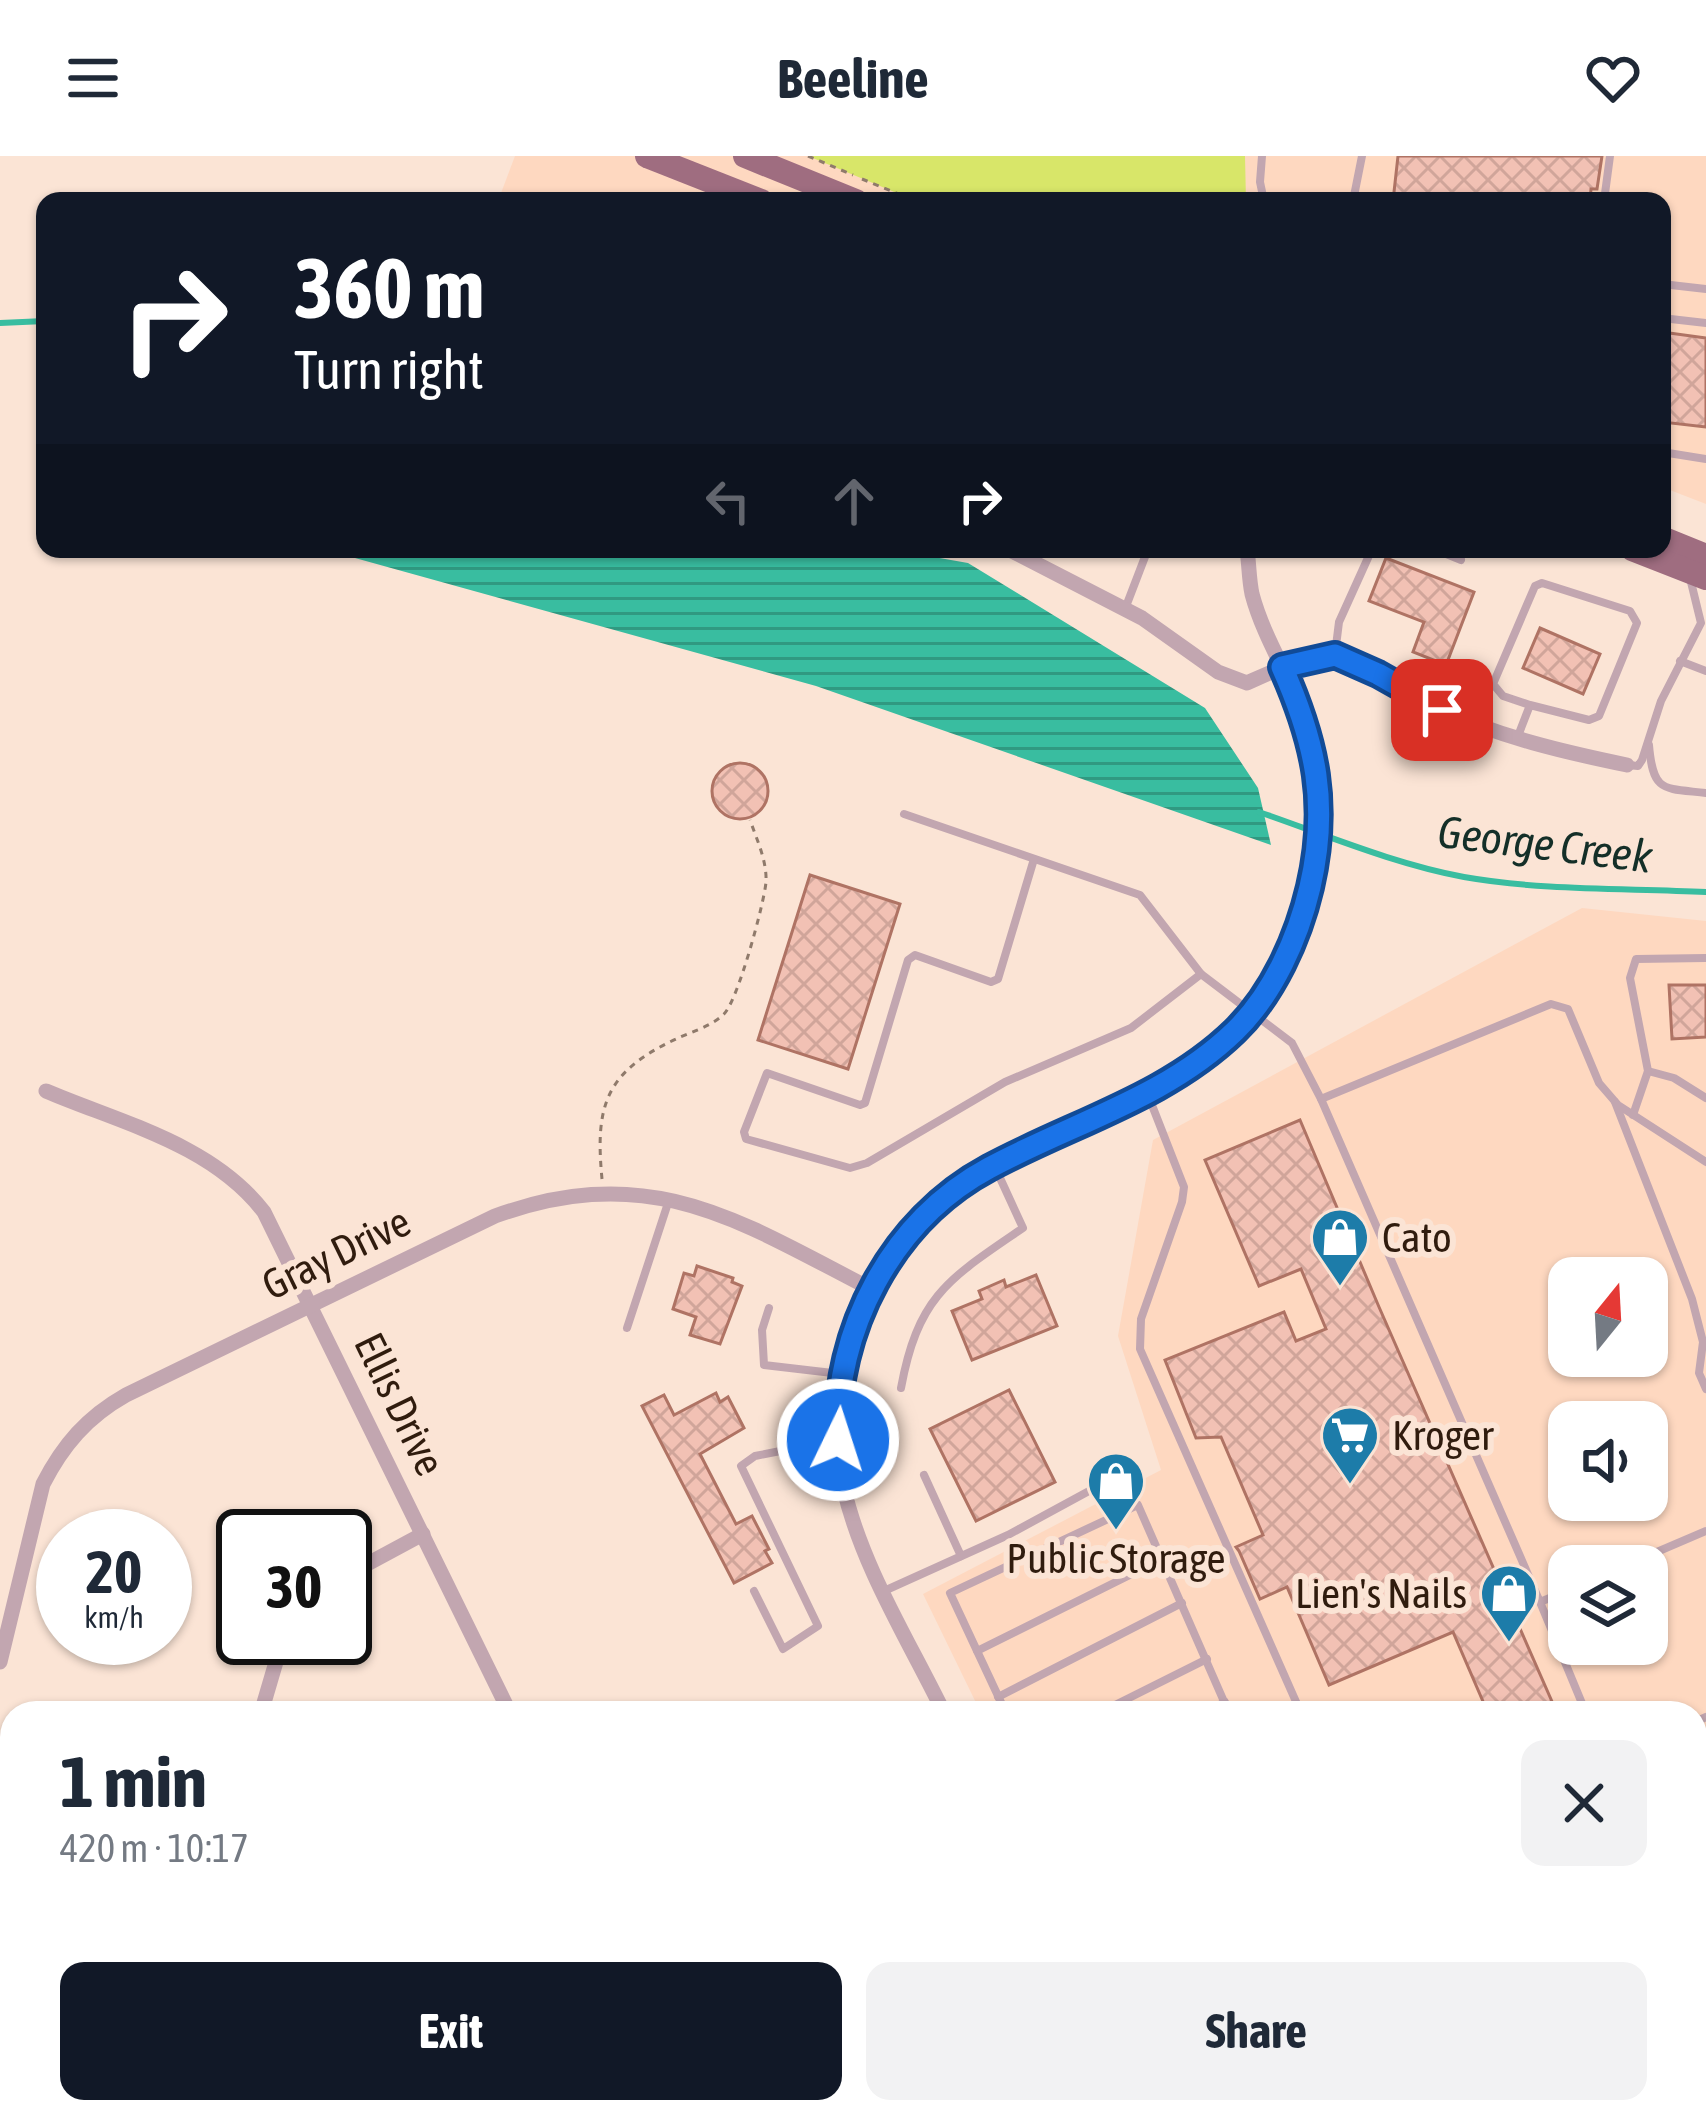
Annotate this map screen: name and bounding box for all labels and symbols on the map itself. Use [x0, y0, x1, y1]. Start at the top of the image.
pin [1391, 659, 1493, 761]
water label: George Creek [1435, 805, 1656, 883]
street label: Gray Drive [255, 1197, 417, 1309]
shop icon: Cato [1309, 1206, 1371, 1288]
place label: Cato [1382, 1213, 1452, 1261]
north arrow [1548, 1257, 1668, 1377]
street label: Ellis Drive [345, 1325, 455, 1483]
position arrow [775, 1377, 901, 1503]
supermarket icon: Kroger [1319, 1404, 1381, 1486]
place label: Kroger [1392, 1411, 1494, 1459]
shop icon: Public Storage [1085, 1450, 1147, 1532]
speed limit sign: 30 [216, 1509, 372, 1665]
place label: Public Storage [1006, 1534, 1226, 1582]
shop icon: Lien's Nails [1478, 1562, 1540, 1644]
place label: Lien's Nails [1295, 1569, 1467, 1617]

